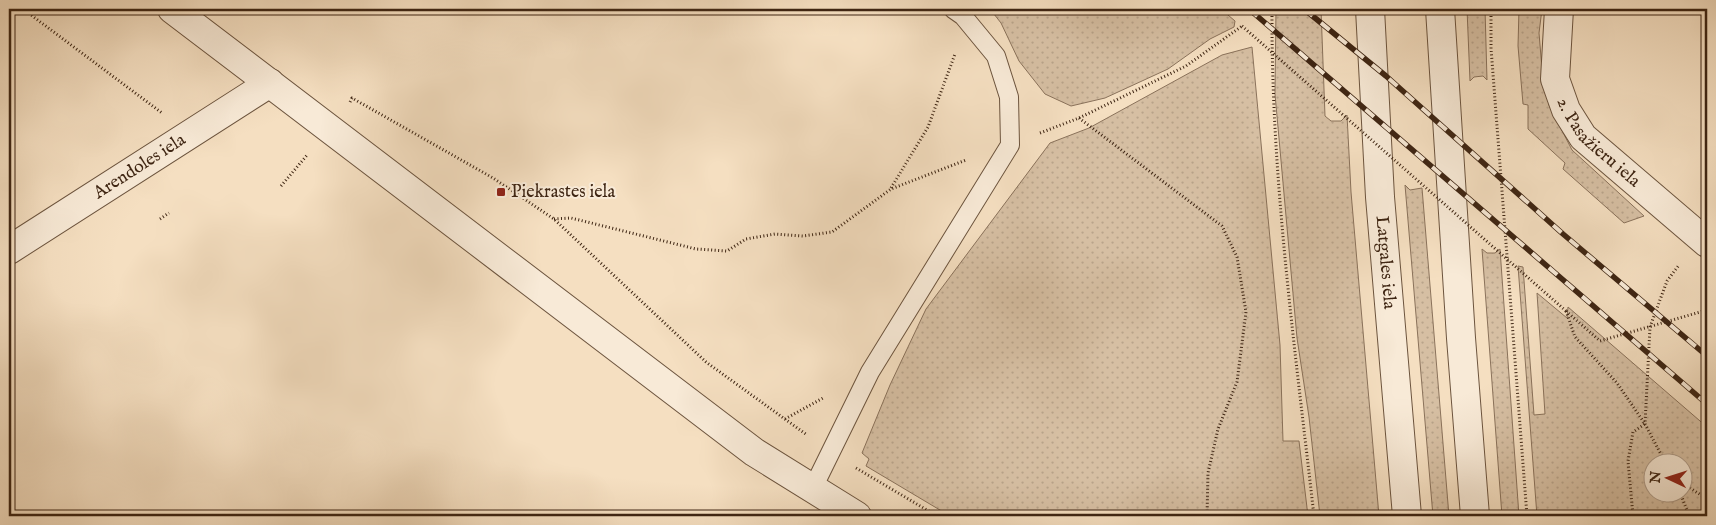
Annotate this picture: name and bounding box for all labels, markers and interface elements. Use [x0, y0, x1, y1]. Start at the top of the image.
street label: 2. Pasažieru iela [1551, 95, 1645, 193]
street label: Arendoles iela [88, 128, 190, 205]
place label: Piekrastes iela [511, 181, 615, 204]
marker: Piekrastes iela [495, 186, 507, 198]
street label: Latgales iela [1370, 215, 1401, 310]
north arrow [1644, 452, 1694, 502]
text: N [1647, 470, 1665, 485]

